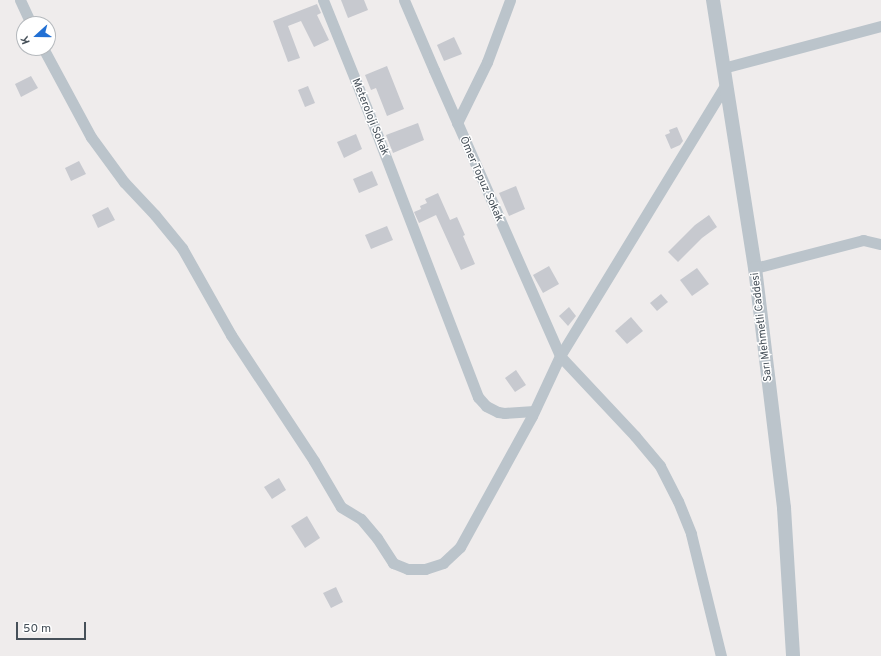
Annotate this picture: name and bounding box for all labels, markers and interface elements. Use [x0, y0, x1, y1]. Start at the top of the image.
north arrow [16, 16, 56, 56]
text: K [18, 34, 34, 46]
street label: Meteroloji Sokak [349, 77, 391, 157]
street label: Ömer Topuz Sokak [456, 134, 506, 224]
street label: Sarı Mehmetli Caddesi [749, 272, 775, 382]
scale bar [18, 614, 88, 640]
text: 50 m [23, 621, 51, 637]

